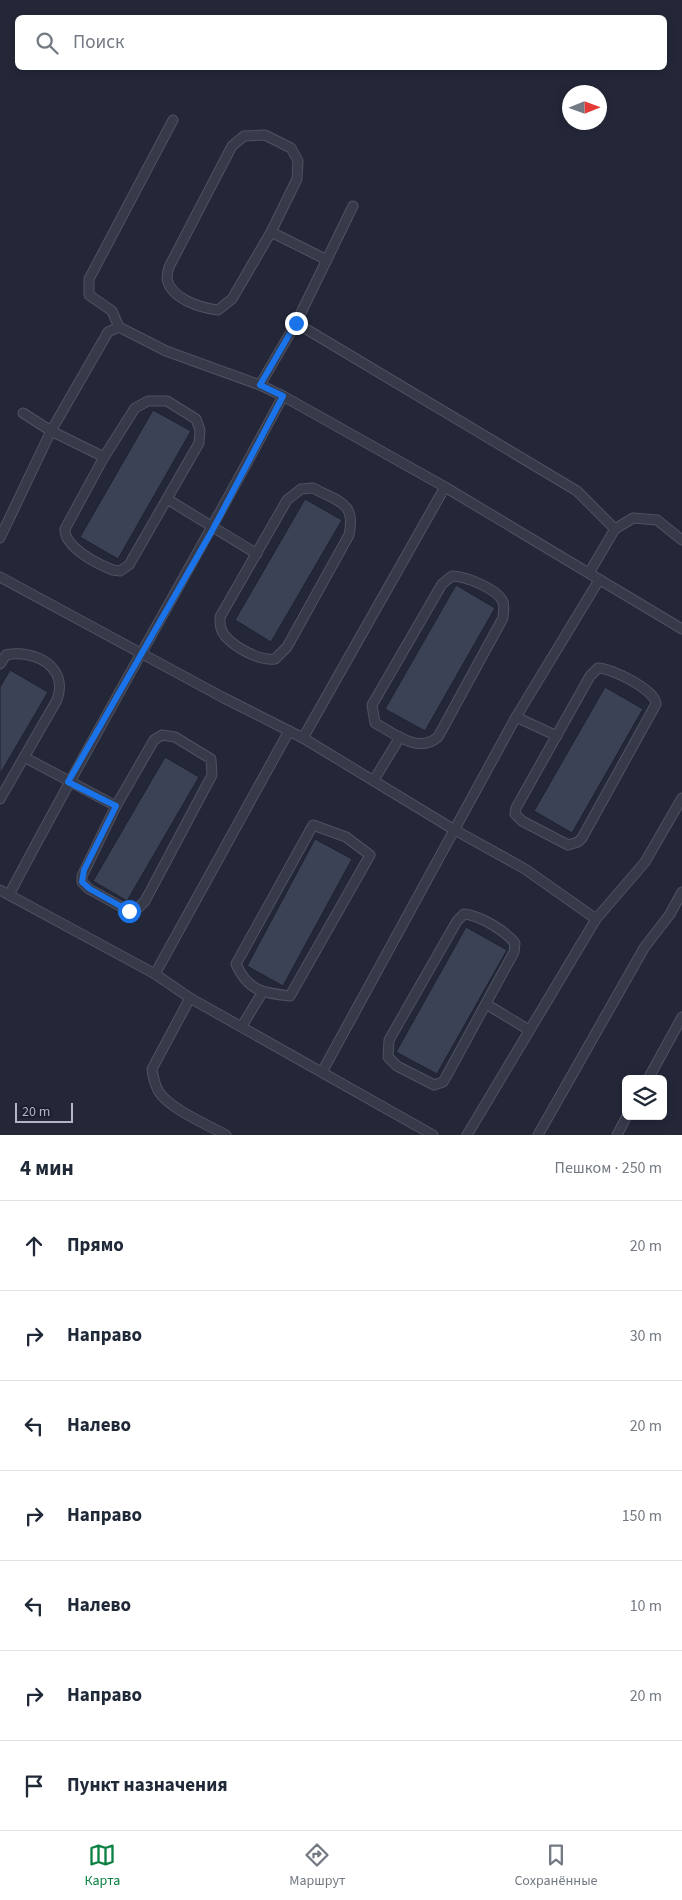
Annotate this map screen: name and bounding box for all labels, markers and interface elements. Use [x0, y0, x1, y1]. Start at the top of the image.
search box [15, 15, 667, 70]
icon: search [33, 29, 61, 57]
text: Поиск [73, 29, 124, 56]
north arrow [562, 85, 607, 130]
route end [285, 312, 308, 335]
route start [118, 900, 141, 923]
map controls [622, 1075, 667, 1120]
button: layers [622, 1075, 667, 1120]
scale bar [15, 1100, 72, 1123]
text: 20 m [22, 1102, 50, 1122]
text: 4 мин [20, 1153, 74, 1183]
text: Пешком · 250 m [555, 1157, 662, 1179]
icon: ahead [20, 1232, 48, 1260]
text: Прямо [67, 1232, 124, 1259]
text: 20 m [630, 1235, 662, 1257]
icon: right [20, 1322, 48, 1350]
text: Направо [67, 1322, 142, 1349]
text: 30 m [630, 1325, 662, 1347]
icon: left [20, 1412, 48, 1440]
text: Налево [67, 1412, 131, 1439]
text: 20 m [630, 1415, 662, 1437]
icon: right [20, 1502, 48, 1530]
text: Направо [67, 1502, 142, 1529]
text: 150 m [622, 1505, 662, 1527]
icon: left [20, 1592, 48, 1620]
text: Налево [67, 1592, 131, 1619]
text: 10 m [630, 1595, 662, 1617]
icon: right [20, 1682, 48, 1710]
text: Направо [67, 1682, 142, 1709]
text: 20 m [630, 1685, 662, 1707]
icon: arrive [20, 1772, 48, 1800]
text: Пункт назначения [67, 1772, 228, 1799]
tab: Карта [84, 1841, 120, 1891]
tab: Маршрут [289, 1841, 345, 1891]
tab: Сохранённые [514, 1841, 598, 1891]

